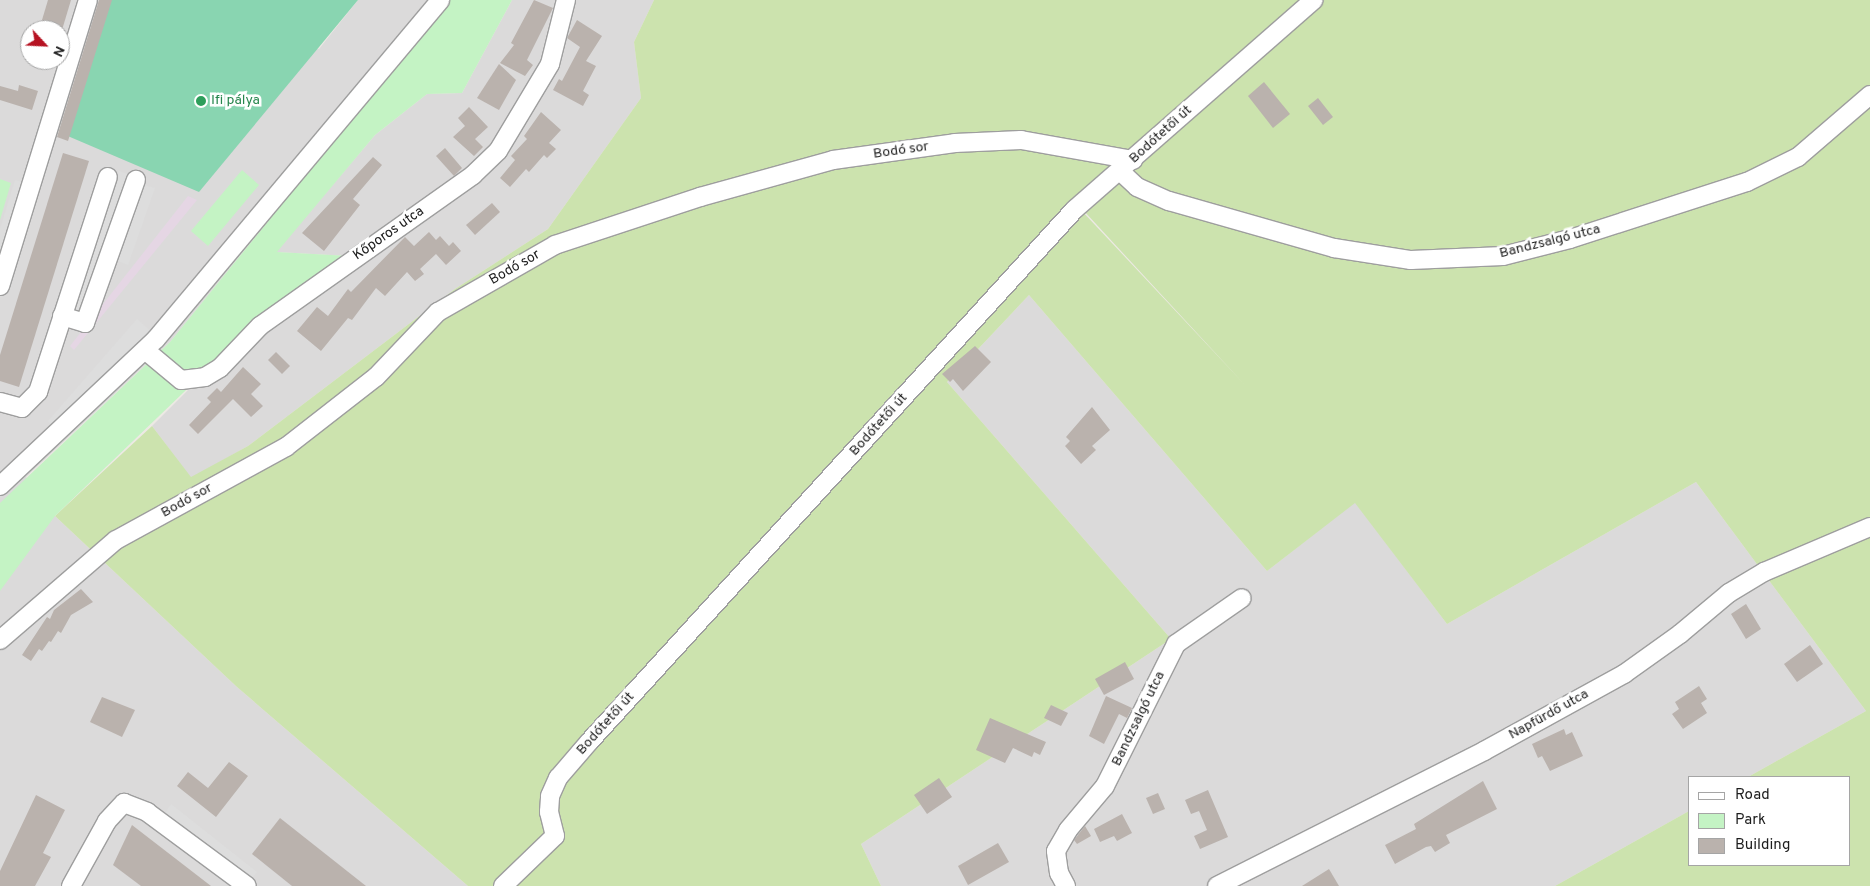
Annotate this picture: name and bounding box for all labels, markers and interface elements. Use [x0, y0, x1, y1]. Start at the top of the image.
north arrow [20, 20, 70, 70]
text: N [48, 43, 68, 59]
place label: Ifi pálya [211, 93, 260, 109]
marker: Ifi pálya [195, 95, 207, 107]
street label: Bodótetői út [1126, 102, 1196, 168]
street label: Bodó sor [872, 139, 930, 163]
street label: Kőporos utca [350, 203, 428, 265]
street label: Bandzsalgó utca [1498, 221, 1602, 263]
street label: Bodó sor [487, 247, 543, 289]
street label: Bodótetői út [846, 390, 912, 460]
street label: Bodó sor [158, 480, 216, 522]
street label: Bandzsalgó utca [1109, 669, 1169, 769]
street label: Napfürdő utca [1506, 686, 1592, 744]
street label: Bodótetői út [573, 689, 639, 759]
legend [1688, 776, 1850, 866]
text: Road [1735, 786, 1770, 805]
text: Park [1735, 811, 1766, 830]
text: Building [1735, 836, 1790, 855]

